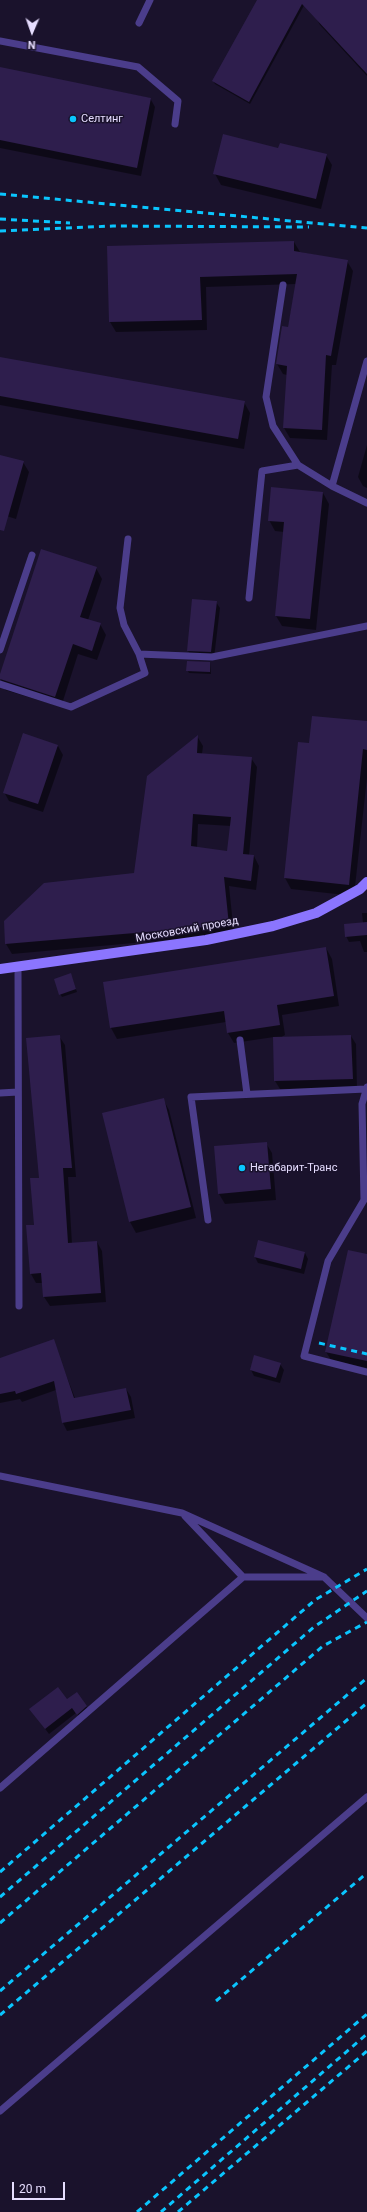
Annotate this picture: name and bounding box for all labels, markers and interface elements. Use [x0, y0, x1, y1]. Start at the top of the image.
north arrow [12, 12, 52, 52]
text: N [27, 38, 36, 51]
place label: Селтинг [81, 112, 123, 126]
marker: Селтинг [68, 114, 78, 124]
street label: Московский проезд [135, 914, 239, 946]
place label: Негабарит-Транс [250, 1161, 337, 1175]
marker: Негабарит-Транс [237, 1163, 247, 1173]
scale bar [14, 2174, 67, 2200]
text: 20 m [19, 2182, 46, 2196]

